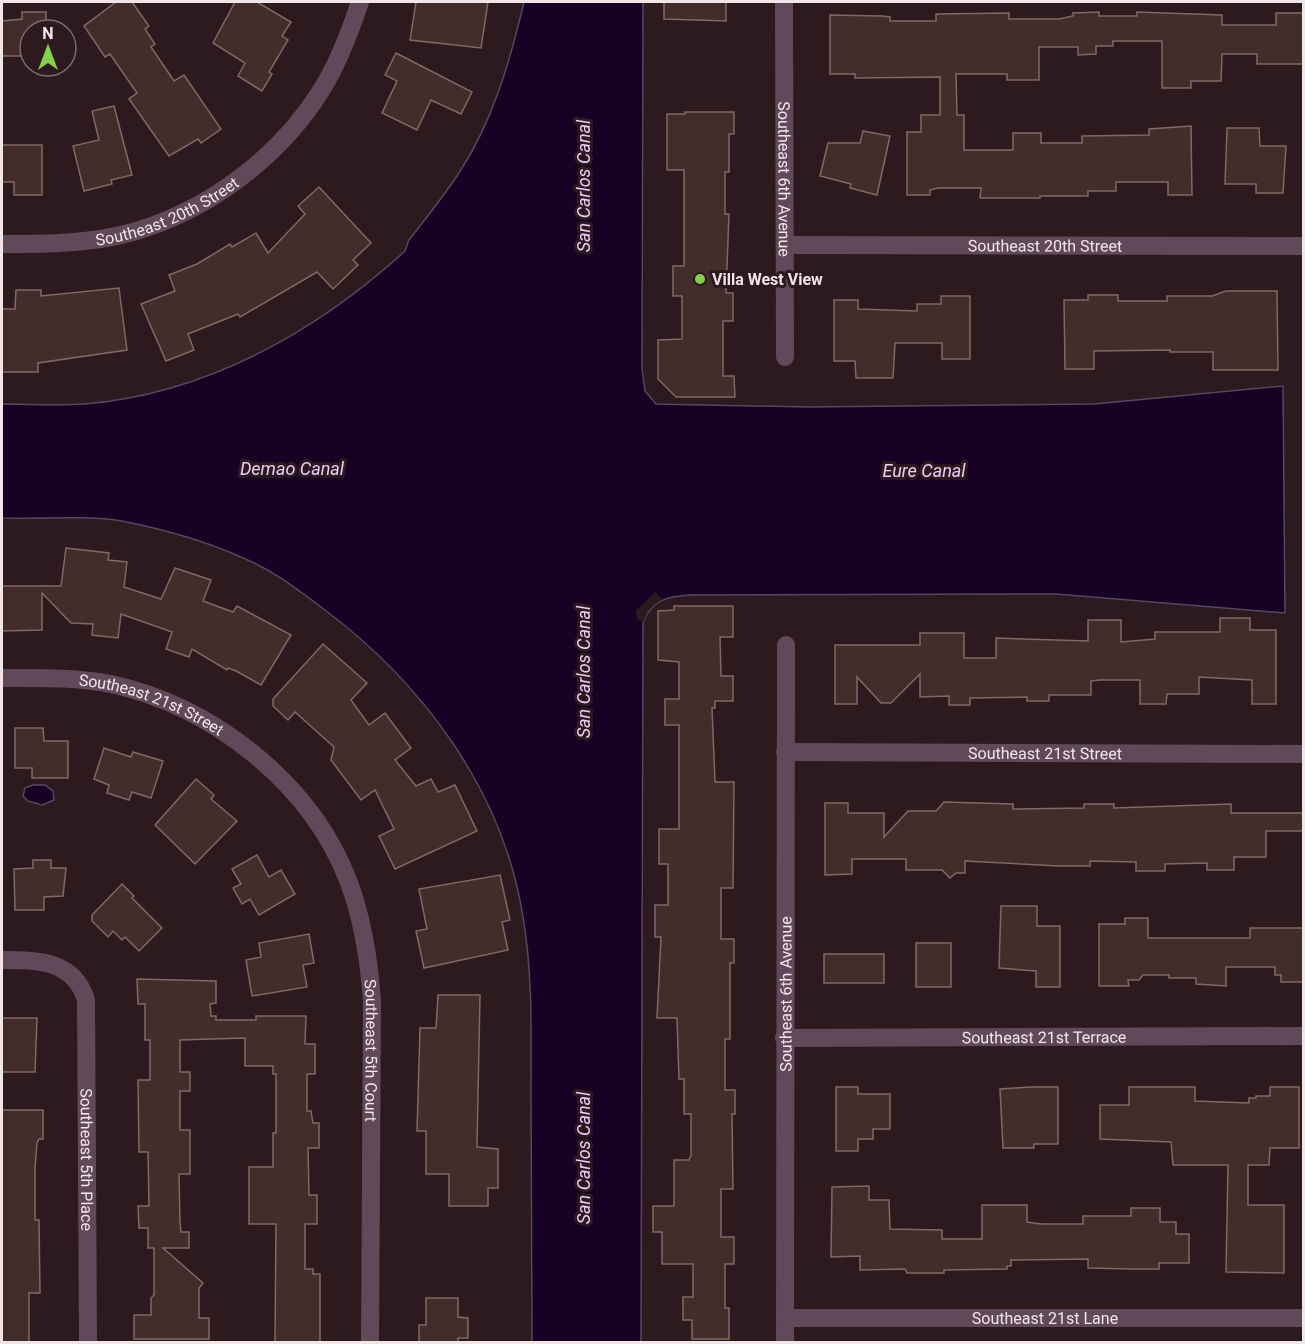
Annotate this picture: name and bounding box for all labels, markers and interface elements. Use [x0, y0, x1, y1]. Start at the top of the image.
north arrow [18, 18, 78, 78]
text: N [42, 24, 54, 43]
street label: Southeast 6th Avenue [775, 101, 794, 257]
water label: San Carlos Canal [573, 119, 594, 252]
street label: Southeast 20th Street [94, 173, 242, 249]
street label: Southeast 20th Street [968, 236, 1122, 255]
place label: Villa West View [712, 270, 823, 289]
marker: Villa West View [693, 272, 707, 286]
water label: Demao Canal [240, 458, 345, 479]
water label: Eure Canal [882, 460, 966, 481]
water label: San Carlos Canal [573, 605, 594, 738]
street label: Southeast 21st Street [78, 670, 228, 739]
street label: Southeast 21st Street [968, 743, 1122, 763]
street label: Southeast 6th Avenue [776, 916, 795, 1072]
street label: Southeast 5th Court [361, 978, 382, 1122]
street label: Southeast 21st Terrace [962, 1027, 1126, 1047]
street label: Southeast 5th Place [77, 1088, 97, 1231]
water label: San Carlos Canal [573, 1091, 594, 1224]
street label: Southeast 21st Lane [972, 1309, 1118, 1328]

